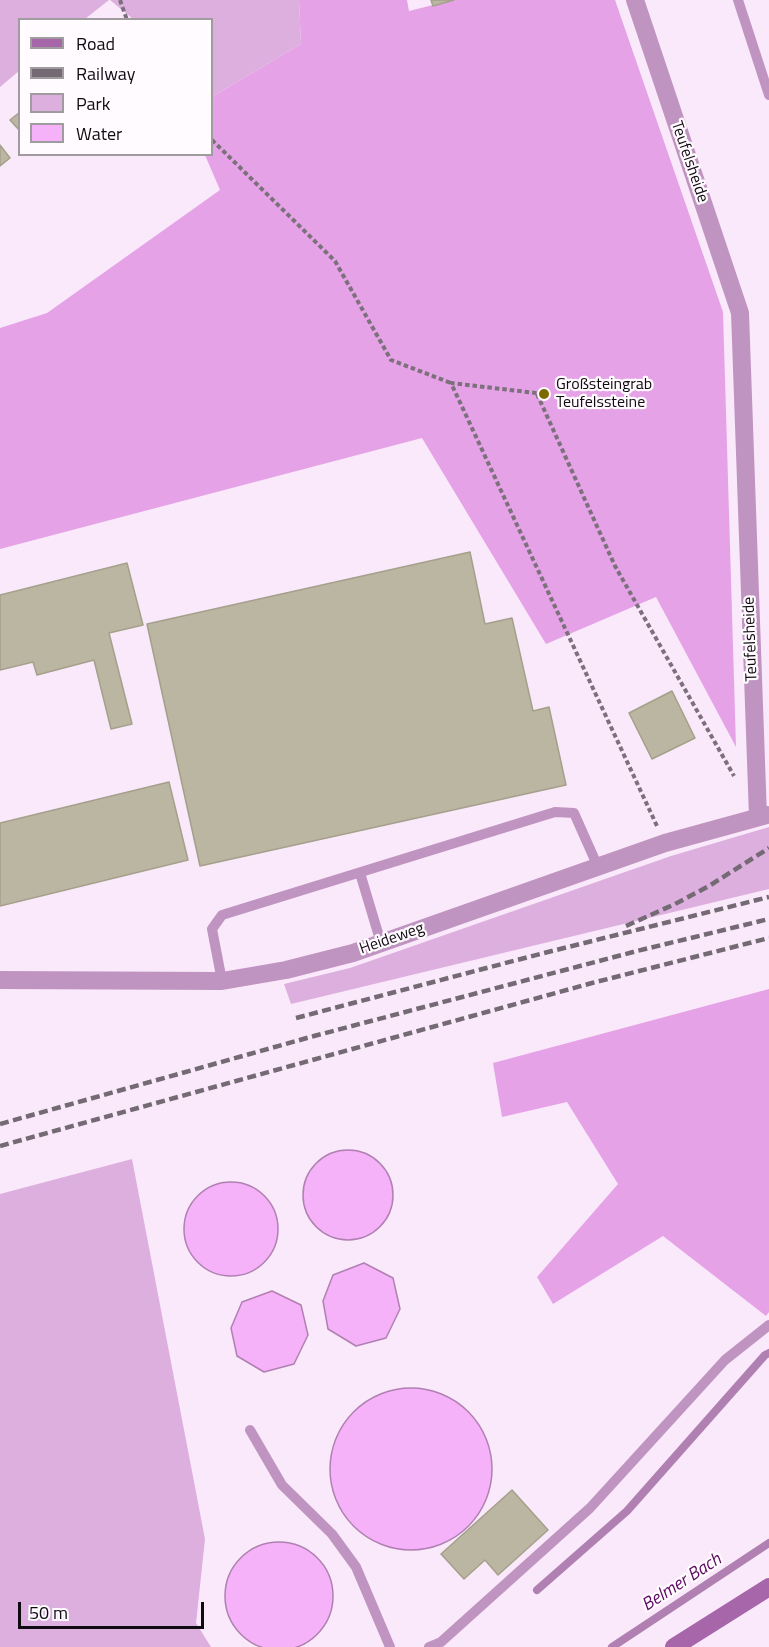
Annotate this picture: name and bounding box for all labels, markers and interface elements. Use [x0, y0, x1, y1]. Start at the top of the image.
legend [18, 18, 213, 156]
text: Road [76, 30, 115, 57]
text: Railway [76, 60, 135, 87]
text: Park [76, 90, 110, 117]
street label: Teufelsheide [666, 119, 712, 205]
text: Water [76, 120, 122, 147]
place label: Großsteingrab Teufelssteine [556, 375, 652, 413]
marker: Großsteingrab Teufelssteine [537, 387, 551, 401]
street label: Teufelsheide [740, 596, 762, 682]
street label: Heideweg [357, 919, 427, 959]
water label: Belmer Bach [638, 1549, 726, 1617]
scale bar [21, 1590, 207, 1628]
text: 50 m [29, 1599, 68, 1626]

